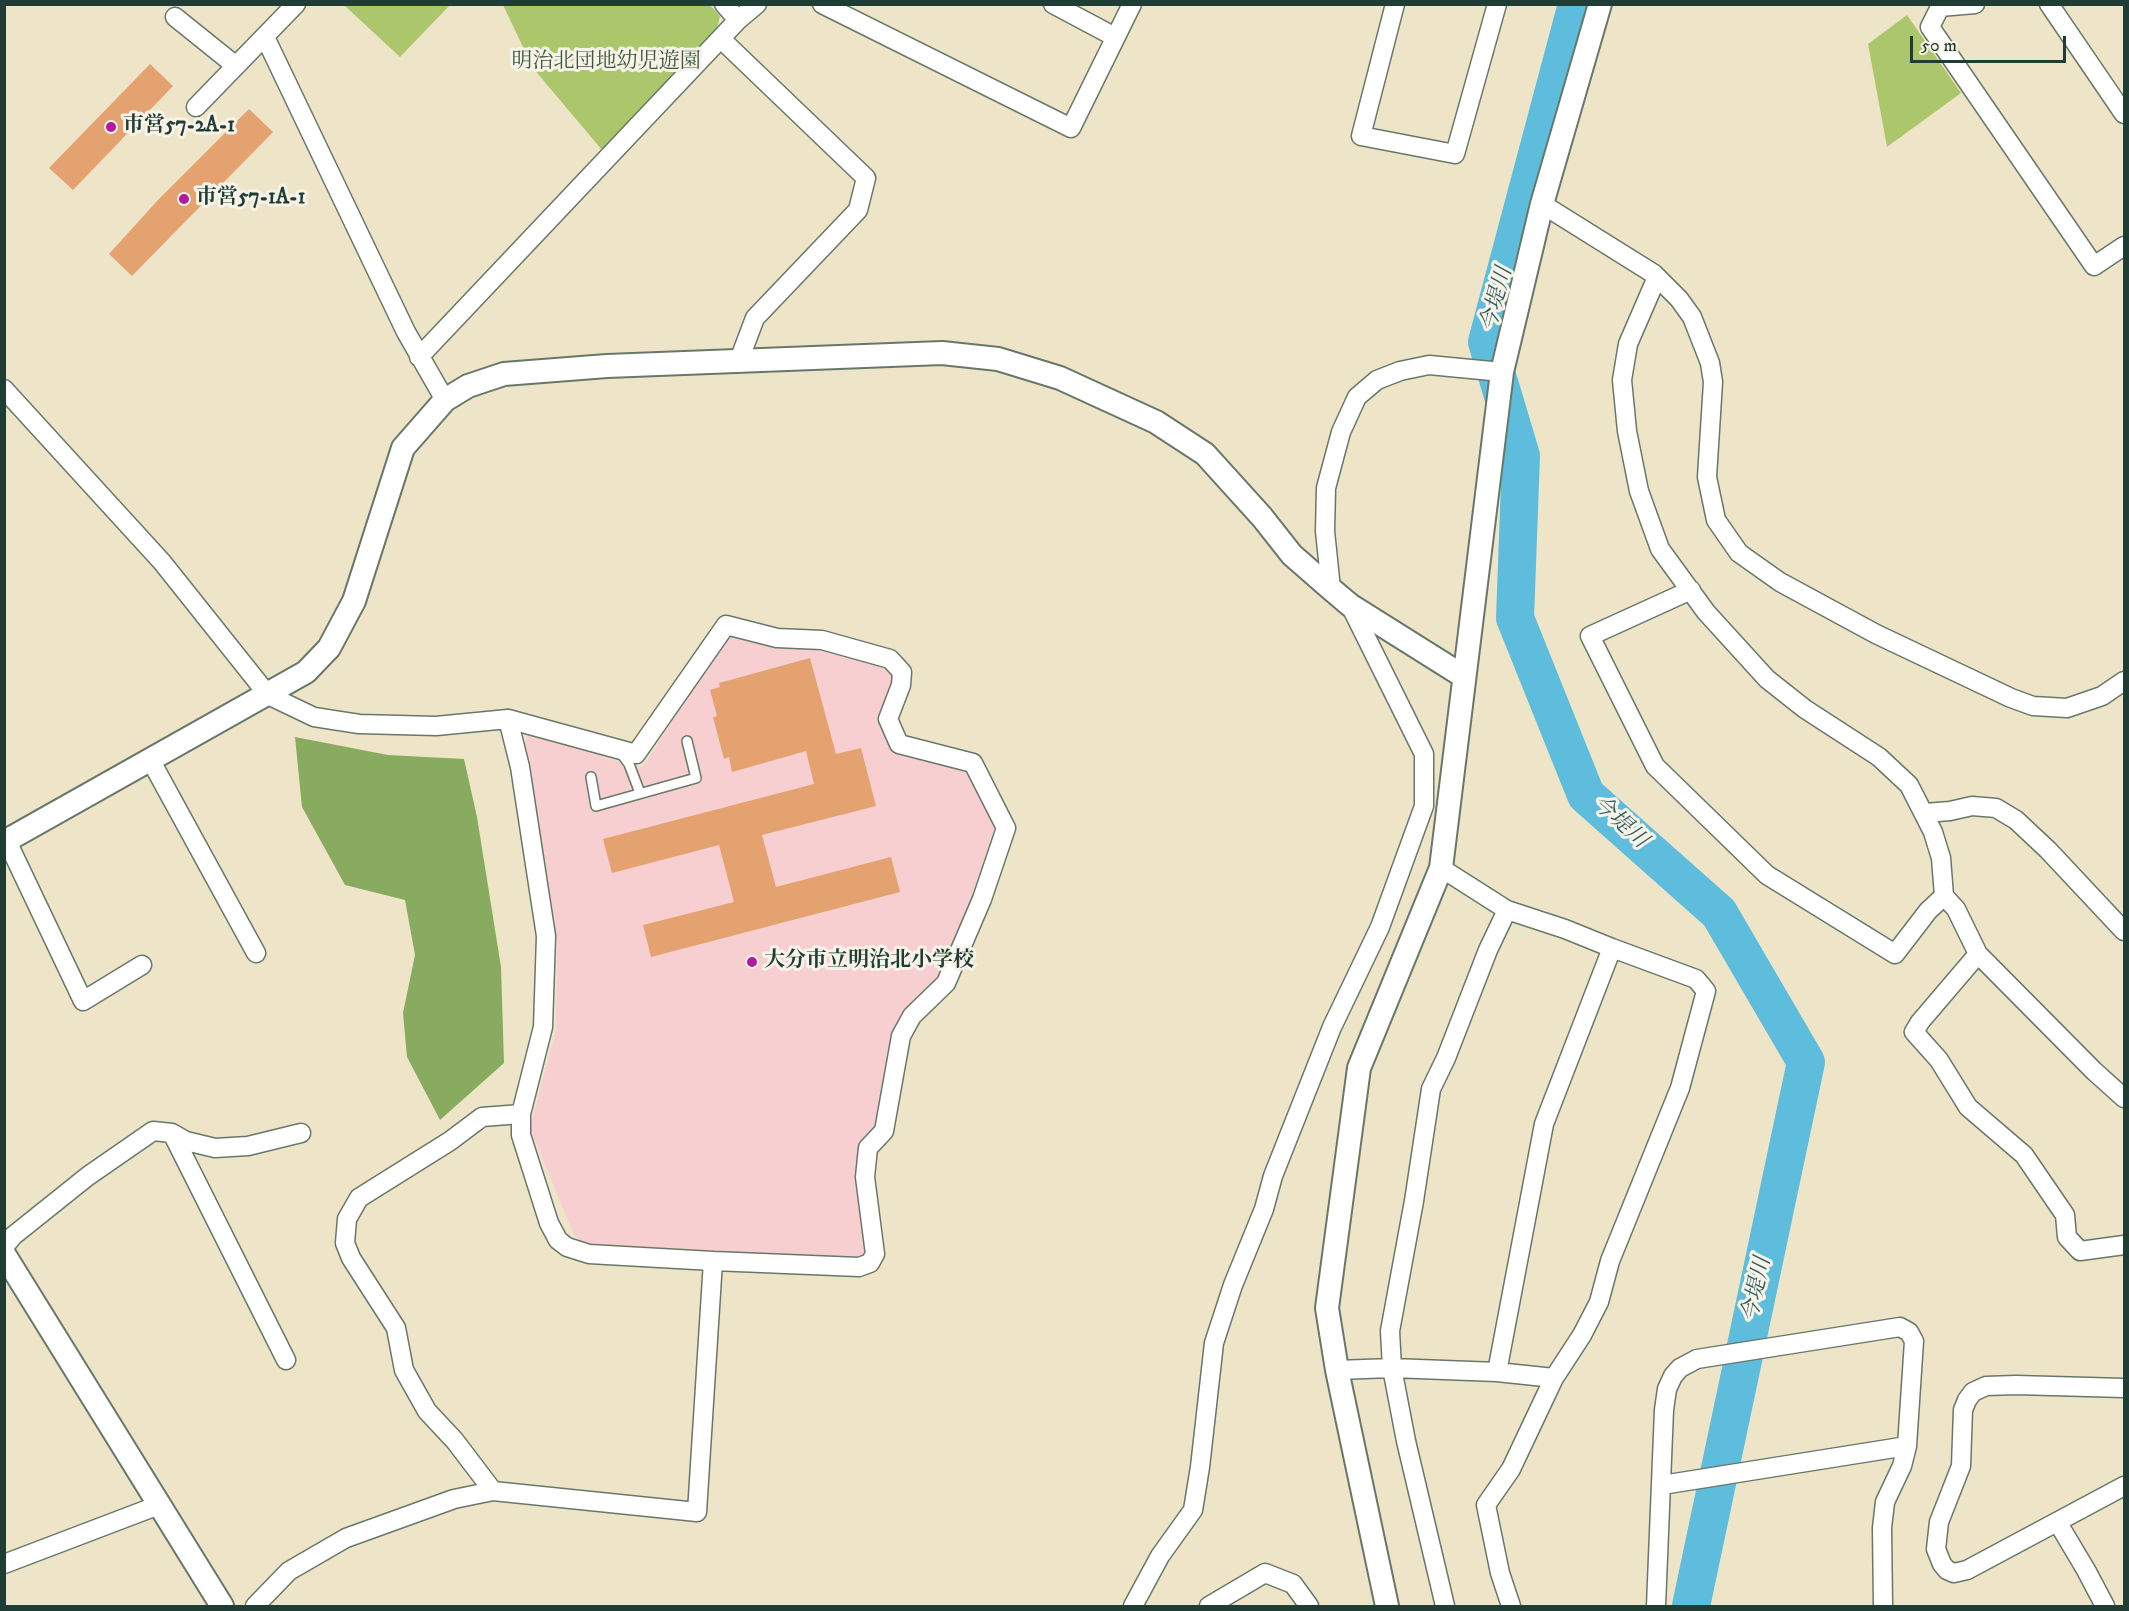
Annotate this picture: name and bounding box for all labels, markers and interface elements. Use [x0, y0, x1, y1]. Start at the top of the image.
scale bar [1913, 24, 2069, 62]
text: 50 m [1921, 35, 1957, 57]
park label: 明治北団地幼児遊園 [512, 50, 700, 76]
place label: 市営57-2A-1 [123, 114, 235, 140]
marker: 市営57-2A-1 [104, 120, 118, 134]
place label: 市営57-1A-1 [196, 186, 305, 212]
marker: 市営57-1A-1 [177, 192, 191, 206]
water label: 今堤川 [1477, 265, 1519, 335]
water label: 今堤川 [1586, 791, 1652, 855]
place label: 大分市立明治北小学校 [764, 949, 974, 975]
marker: 大分市立明治北小学校 [745, 955, 759, 969]
water label: 今堤川 [1738, 1255, 1778, 1325]

